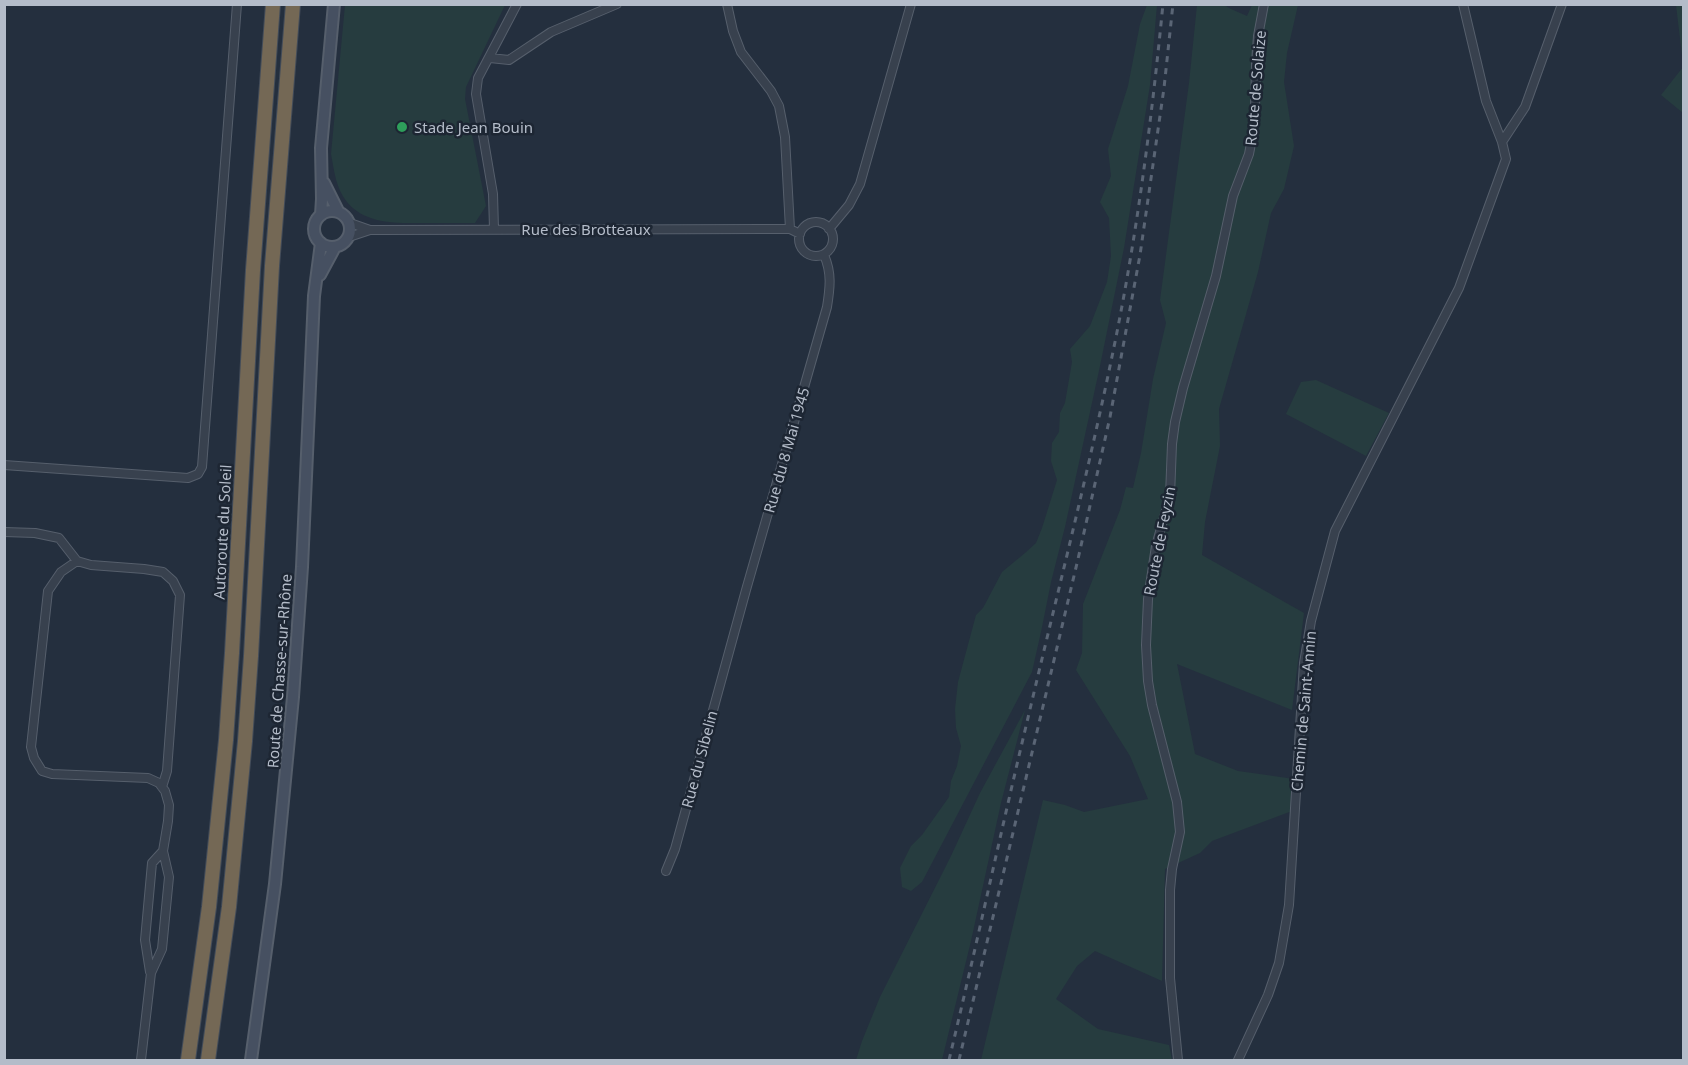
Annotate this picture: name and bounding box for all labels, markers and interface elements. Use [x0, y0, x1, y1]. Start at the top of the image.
street label: Route de Solaize [1240, 29, 1270, 147]
place label: Stade Jean Bouin [414, 117, 533, 137]
marker: Stade Jean Bouin [395, 120, 409, 134]
street label: Rue des Brotteaux [521, 219, 651, 239]
street label: Rue du 8 Mai 1945 [758, 385, 814, 515]
street label: Autoroute du Soleil [208, 464, 236, 600]
street label: Route de Feyzin [1139, 485, 1179, 597]
street label: Route de Chasse-sur-Rhône [262, 573, 296, 769]
street label: Chemin de Saint-Annin [1286, 630, 1320, 792]
street label: Rue du Sibelin [676, 708, 722, 810]

